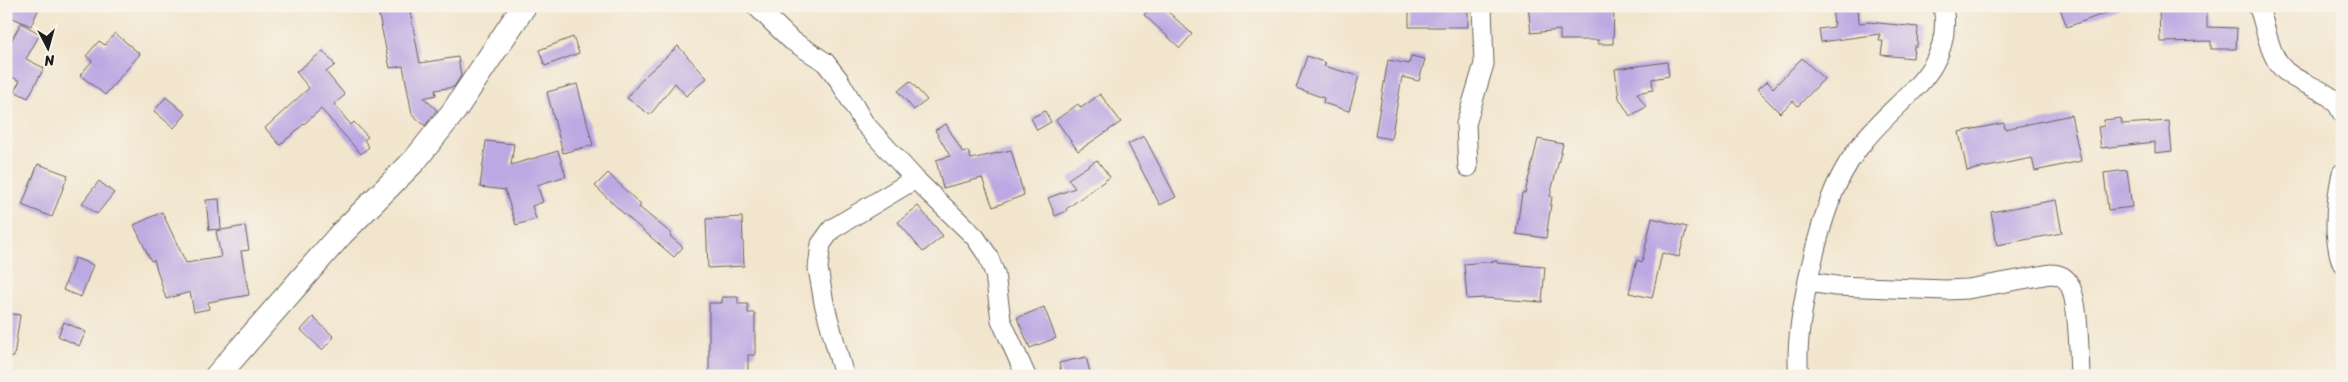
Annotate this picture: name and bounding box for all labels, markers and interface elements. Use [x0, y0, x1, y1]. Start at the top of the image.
north arrow [22, 22, 72, 72]
text: N [43, 47, 56, 73]

